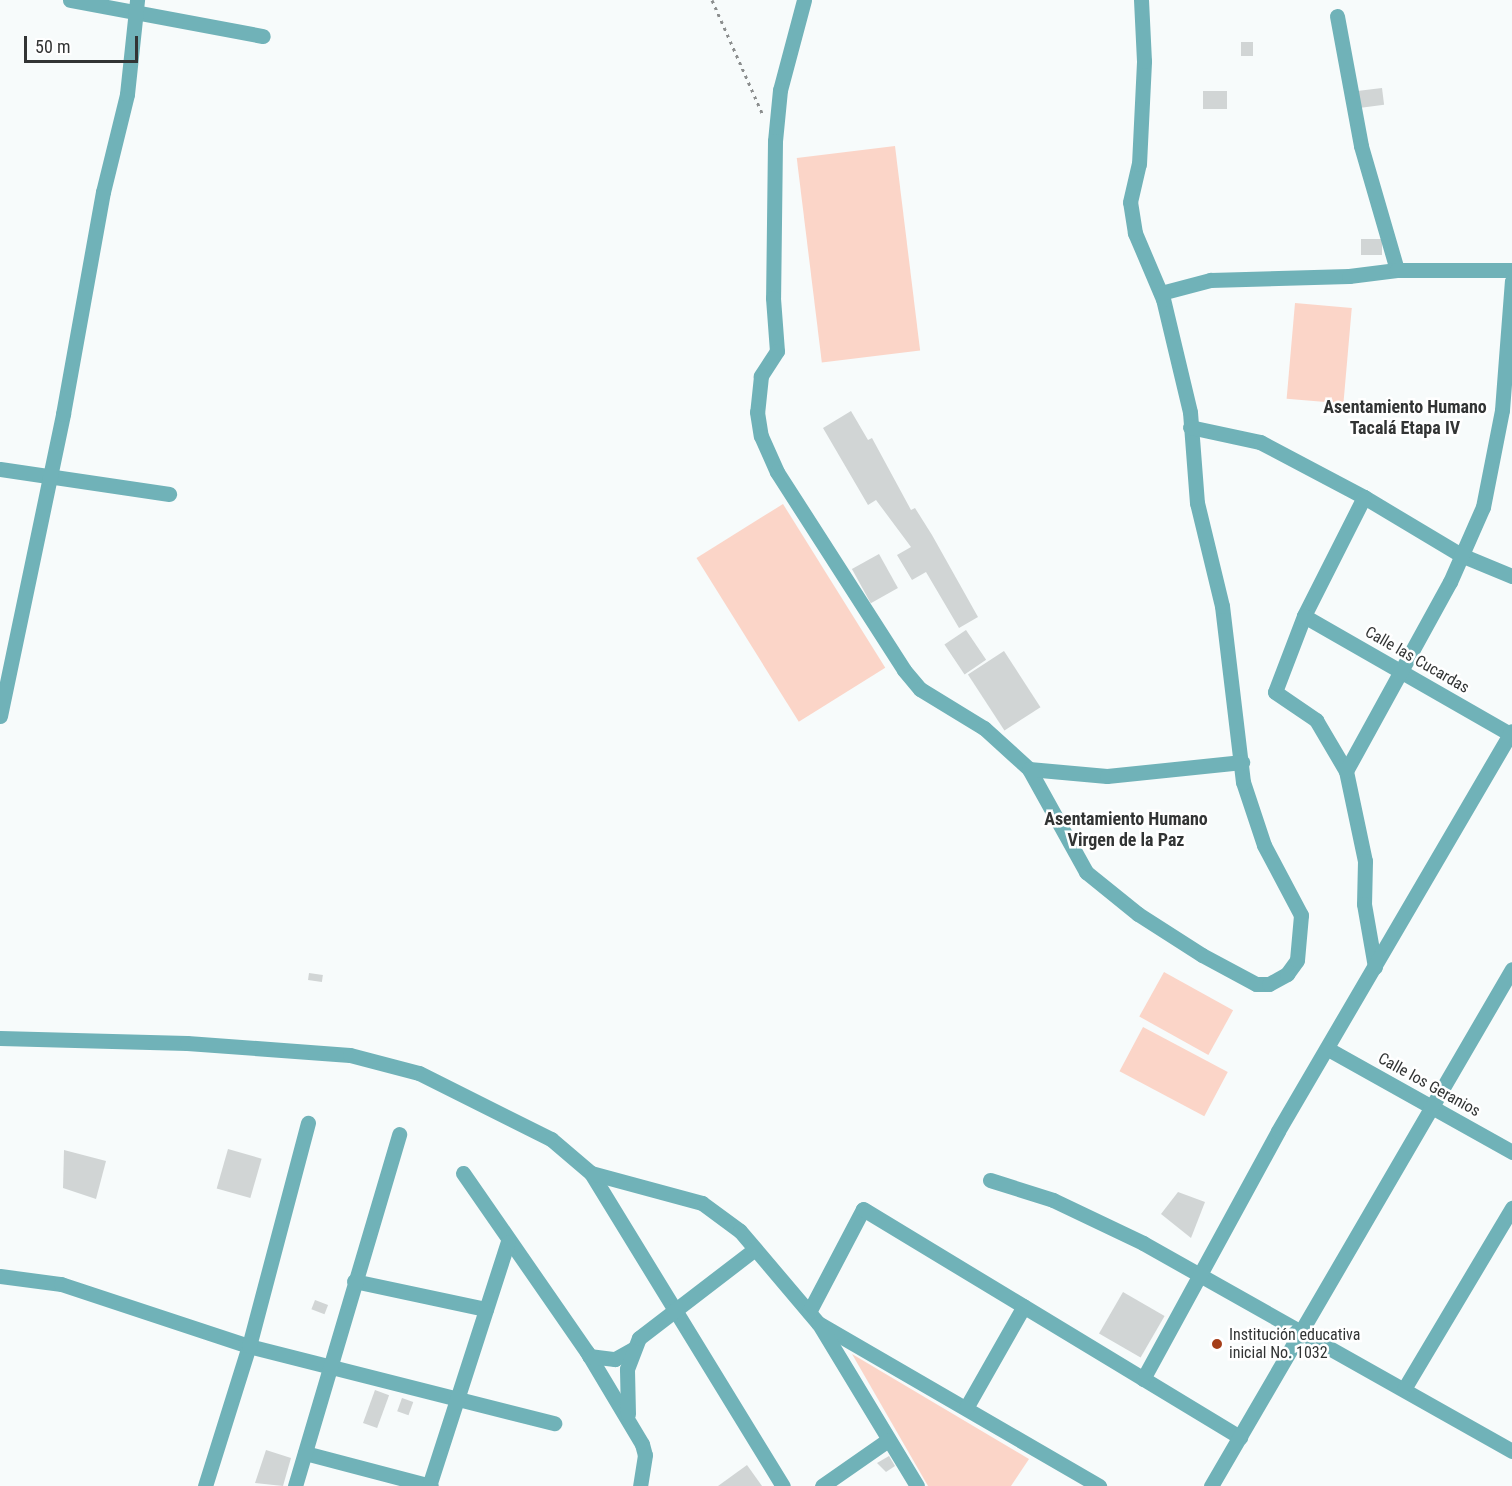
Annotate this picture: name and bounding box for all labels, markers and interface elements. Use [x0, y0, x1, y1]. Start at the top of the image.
scale bar [27, 24, 141, 62]
text: 50 m [35, 36, 70, 57]
district label: Asentamiento Humano Tacalá Etapa IV [1323, 397, 1487, 440]
street label: Calle las Cucardas [1362, 622, 1472, 698]
district label: Asentamiento Humano Virgen de la Paz [1044, 809, 1208, 852]
street label: Calle los Geranios [1375, 1049, 1483, 1121]
place label: Institución educativa inicial No. 1032 [1229, 1325, 1360, 1363]
marker: Institución educativa inicial No. 1032 [1210, 1337, 1224, 1351]

